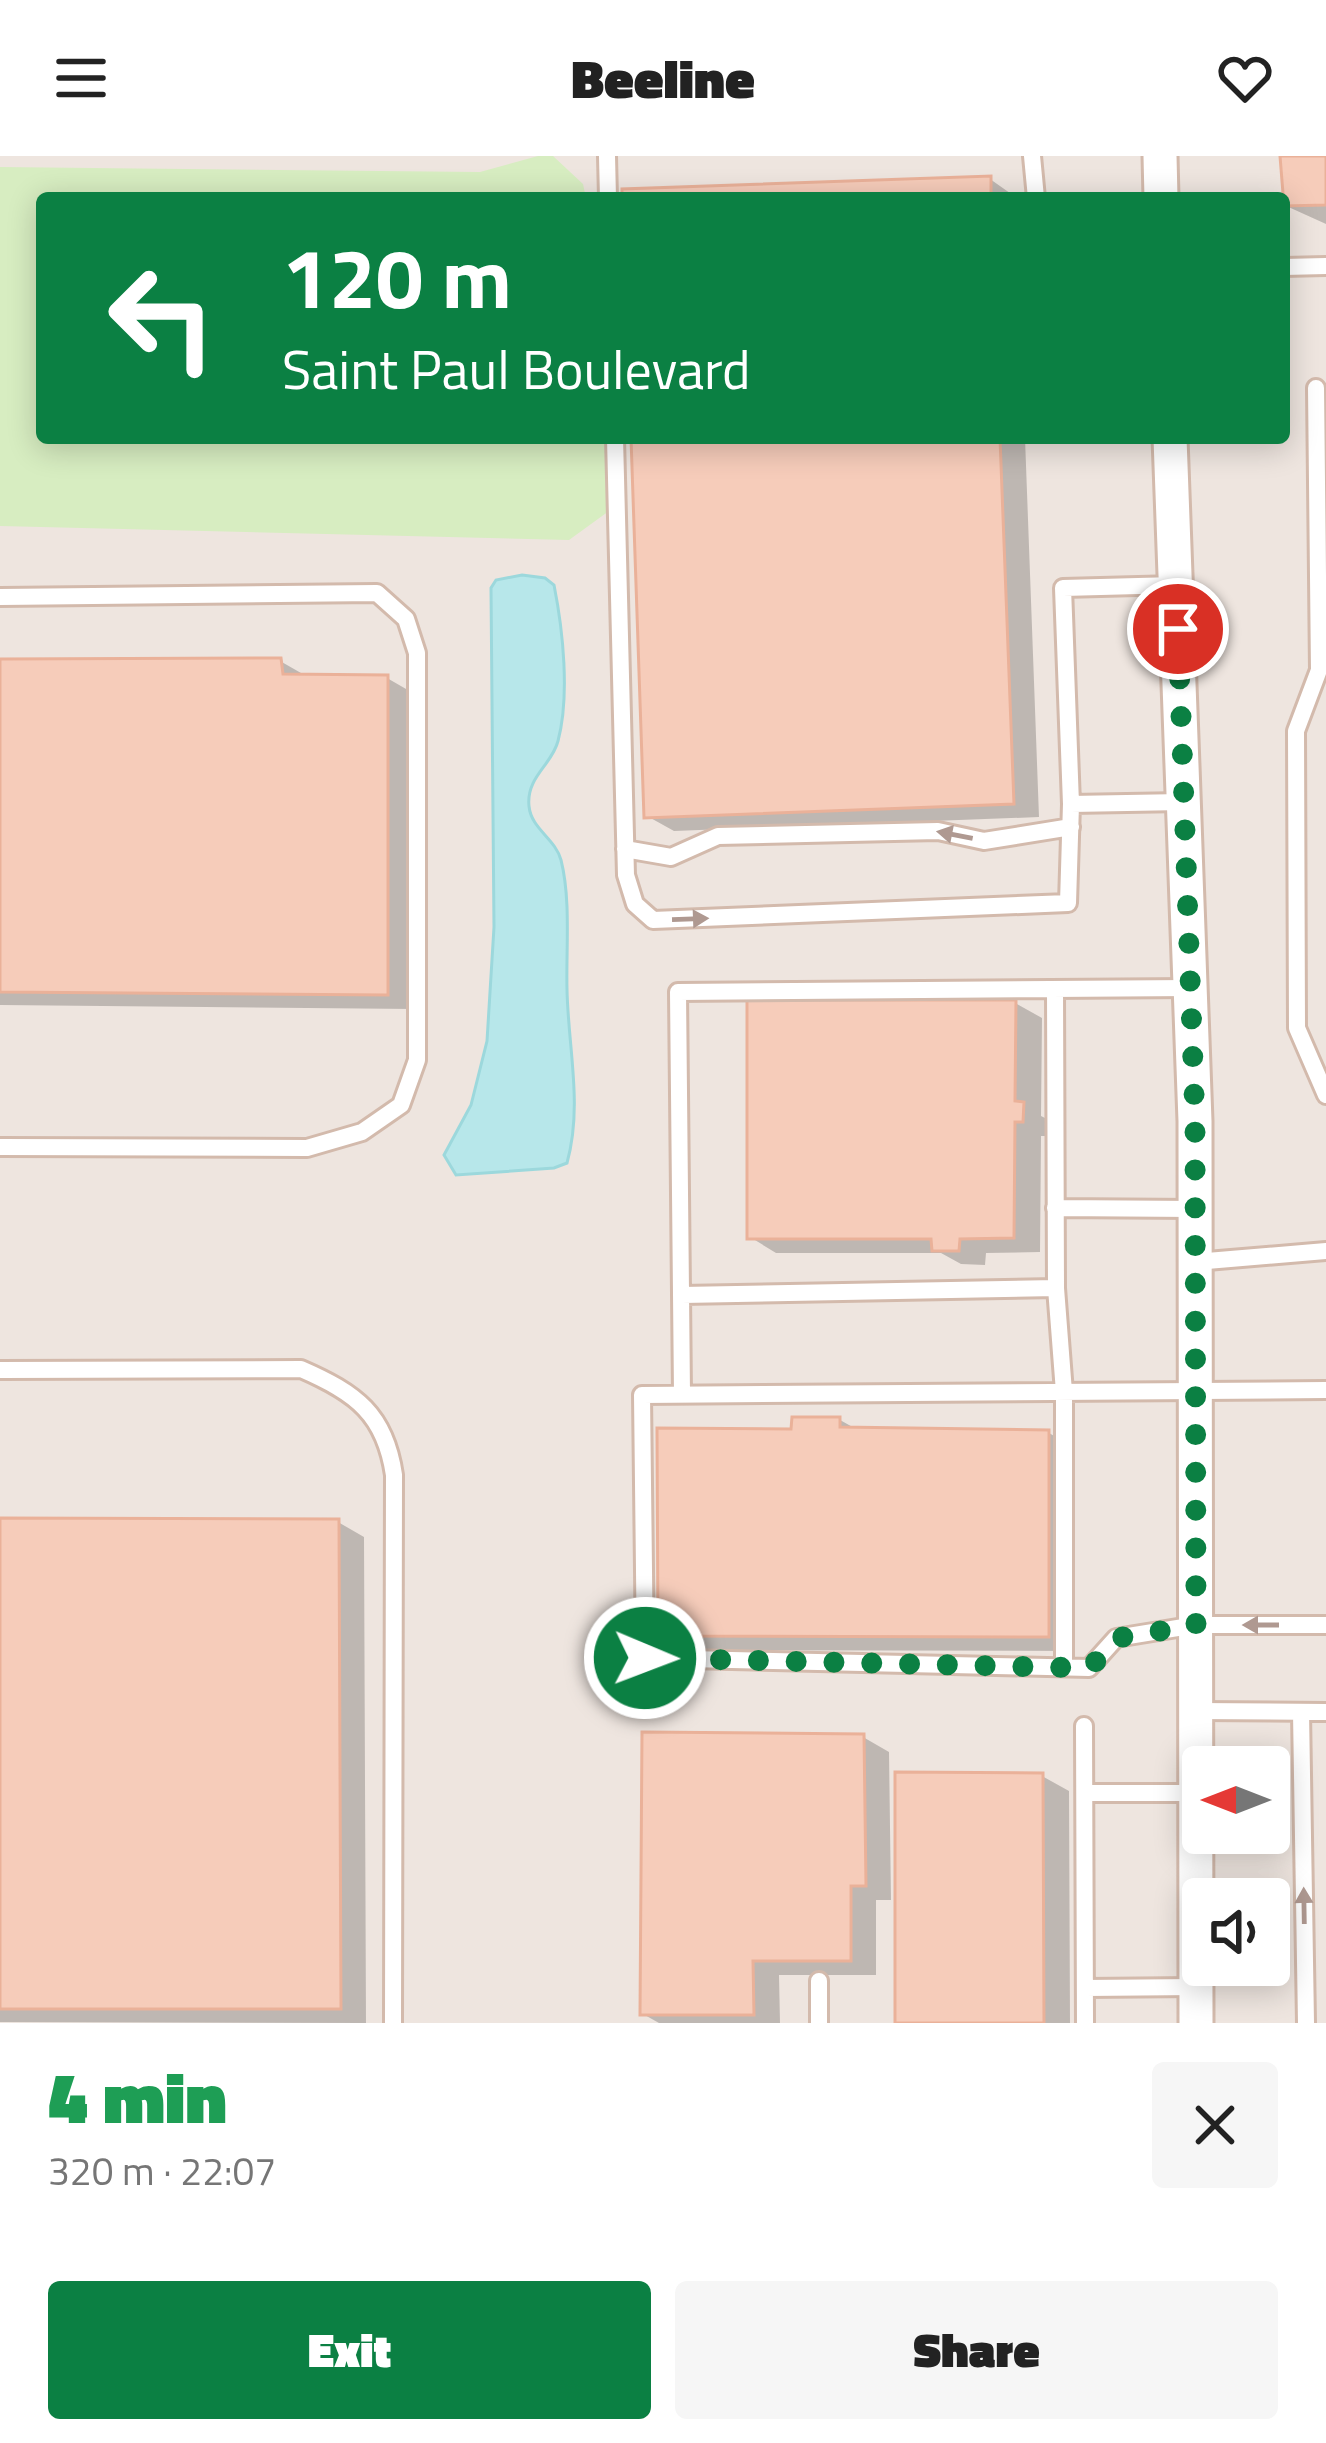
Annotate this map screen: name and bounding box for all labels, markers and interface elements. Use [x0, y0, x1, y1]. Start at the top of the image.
text: Beeline [571, 37, 755, 119]
icon: menu [48, 45, 114, 111]
icon: heart [1212, 45, 1278, 111]
text: 120 m [282, 213, 512, 341]
icon: left [84, 240, 240, 396]
text: Saint Paul Boulevard [282, 328, 751, 410]
pin [1127, 578, 1229, 680]
icon: arrive [1145, 596, 1211, 662]
one-way arrow [936, 825, 974, 844]
one-way arrow [672, 909, 710, 928]
position arrow [582, 1595, 708, 1721]
one-way arrow [1241, 1615, 1279, 1635]
north arrow [1182, 1746, 1290, 1854]
map controls [1182, 1746, 1290, 1986]
button: sound [1182, 1878, 1290, 1986]
one-way arrow [1294, 1886, 1313, 1924]
text: 4 min [48, 2041, 227, 2151]
button: close [1152, 2062, 1278, 2188]
text: 320 m · 22:07 [48, 2141, 276, 2200]
button: Exit [48, 2281, 651, 2419]
button: Share [675, 2281, 1278, 2419]

